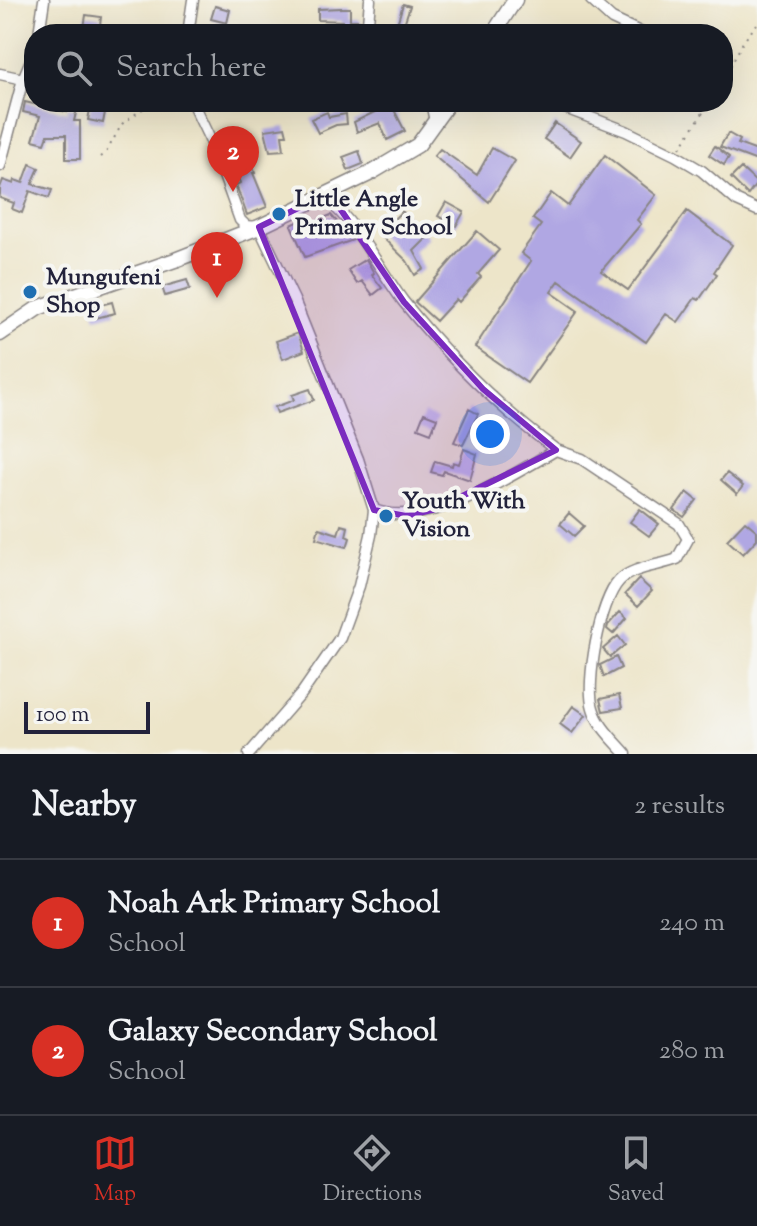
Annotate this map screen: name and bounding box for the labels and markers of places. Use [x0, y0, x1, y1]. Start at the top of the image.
pin: 2 [207, 126, 259, 192]
place label: Little Angle Primary School [295, 183, 453, 245]
marker: Little Angle Primary School [270, 205, 288, 223]
pin: 1 [191, 232, 243, 298]
place label: Mungufeni Shop [46, 261, 161, 323]
marker: Mungufeni Shop [21, 283, 39, 301]
place label: Youth With Vision [402, 485, 526, 547]
marker: Youth With Vision [377, 507, 395, 525]

